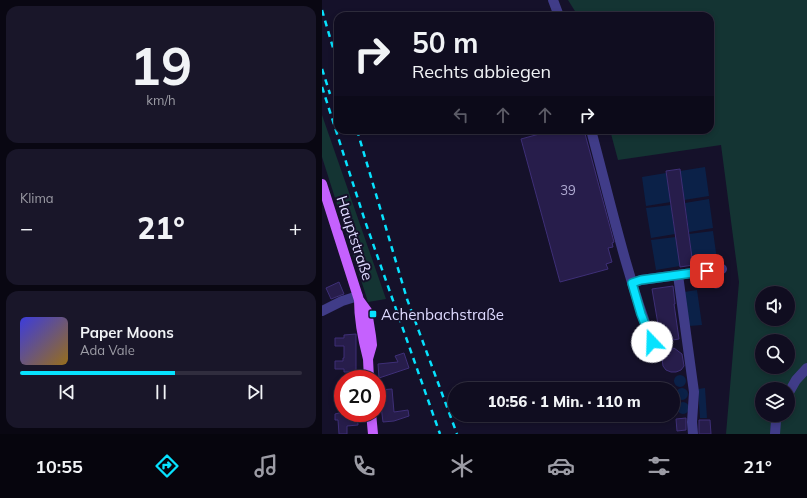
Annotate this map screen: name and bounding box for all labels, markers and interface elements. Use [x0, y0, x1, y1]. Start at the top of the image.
text: 50 m [412, 25, 478, 60]
icon: right [346, 28, 398, 80]
text: 19 [130, 33, 192, 98]
text: Rechts abbiegen [412, 60, 551, 83]
text: km/h [146, 92, 176, 108]
icon: left [450, 104, 472, 126]
icon: ahead [492, 104, 514, 126]
icon: ahead [534, 104, 556, 126]
icon: right [576, 104, 598, 126]
house number: 39 [560, 182, 576, 198]
text: Klima [20, 190, 54, 206]
street label: Hauptstraße [332, 193, 378, 283]
text: 21° [137, 209, 185, 247]
text: − [20, 214, 33, 242]
text: + [289, 214, 302, 242]
pin [690, 254, 724, 288]
icon: arrive [696, 260, 718, 282]
map controls [755, 286, 795, 422]
button: sound [755, 286, 795, 326]
place label: Achenbachstraße [381, 305, 504, 324]
marker: Achenbachstraße [368, 309, 378, 319]
position arrow [631, 321, 673, 363]
text: Paper Moons [80, 323, 174, 342]
button: search [755, 334, 795, 374]
text: Ada Vale [80, 342, 135, 358]
speed limit sign: 20 [334, 370, 386, 422]
icon: previous [56, 381, 78, 403]
icon: pause [150, 381, 172, 403]
icon: next [244, 381, 266, 403]
button: layers [755, 382, 795, 422]
text: 10:56 · 1 Min. · 110 m [487, 392, 641, 411]
icon: directions [153, 452, 181, 480]
icon: music [252, 452, 280, 480]
icon: phone [350, 452, 378, 480]
icon: climate [448, 452, 476, 480]
icon: car [547, 452, 575, 480]
icon: filters [645, 452, 673, 480]
text: 10:55 [35, 455, 83, 478]
text: 21° [743, 455, 772, 478]

